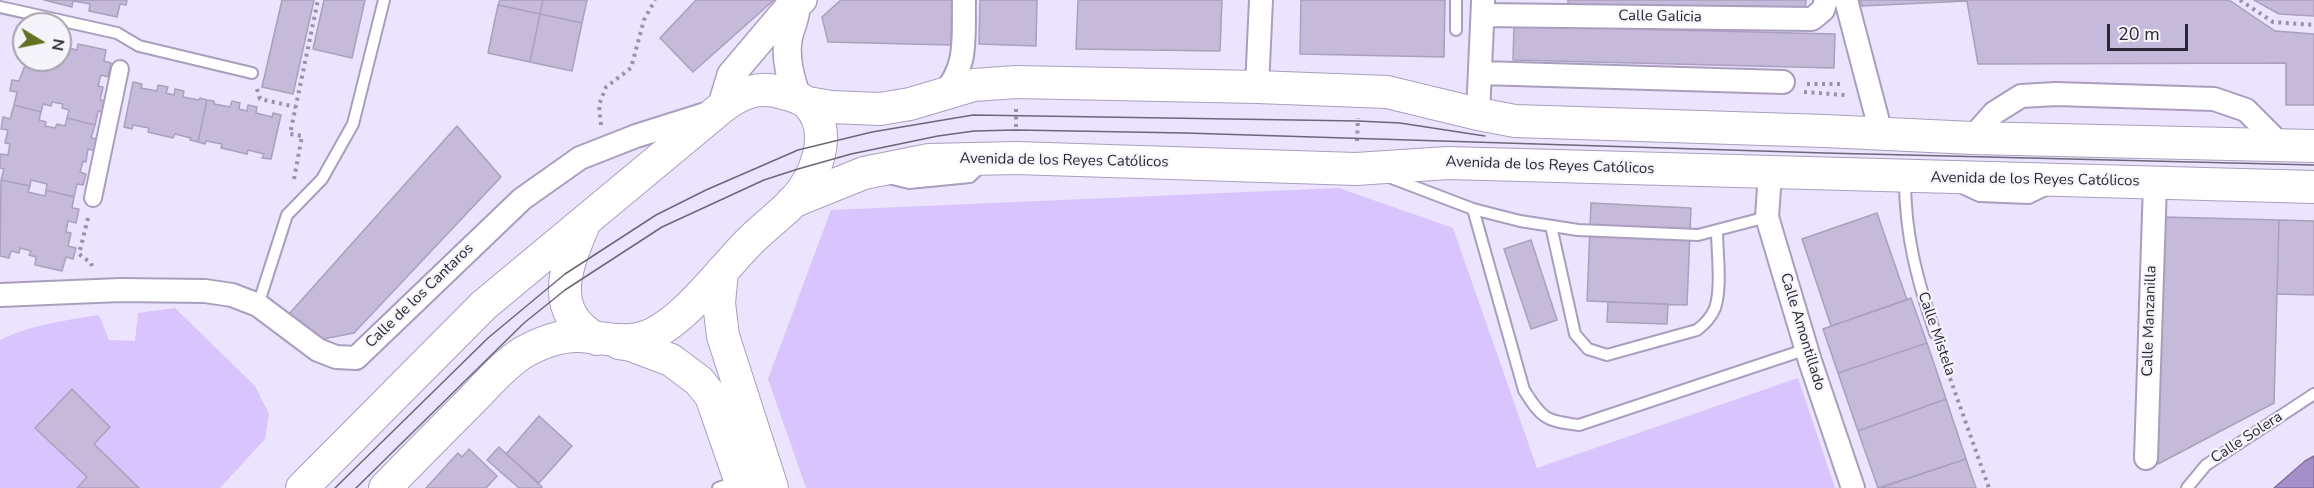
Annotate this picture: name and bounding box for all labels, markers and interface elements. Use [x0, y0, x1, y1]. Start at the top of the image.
street label: Calle Galicia [1618, 7, 1702, 27]
north arrow [12, 12, 72, 72]
scale bar [2110, 12, 2191, 50]
text: 20 m [2118, 22, 2160, 46]
text: N [46, 37, 70, 53]
street label: Avenida de los Reyes Católicos [959, 150, 1169, 172]
street label: Avenida de los Reyes Católicos [1445, 153, 1655, 179]
street label: Avenida de los Reyes Católicos [1930, 169, 2140, 191]
street label: Calle de los Cantaros [362, 240, 478, 352]
street label: Calle Manzanilla [2139, 265, 2161, 377]
street label: Calle Amontillado [1776, 271, 1828, 393]
street label: Calle Mistela [1913, 290, 1959, 378]
street label: Calle Solera [2208, 408, 2286, 468]

